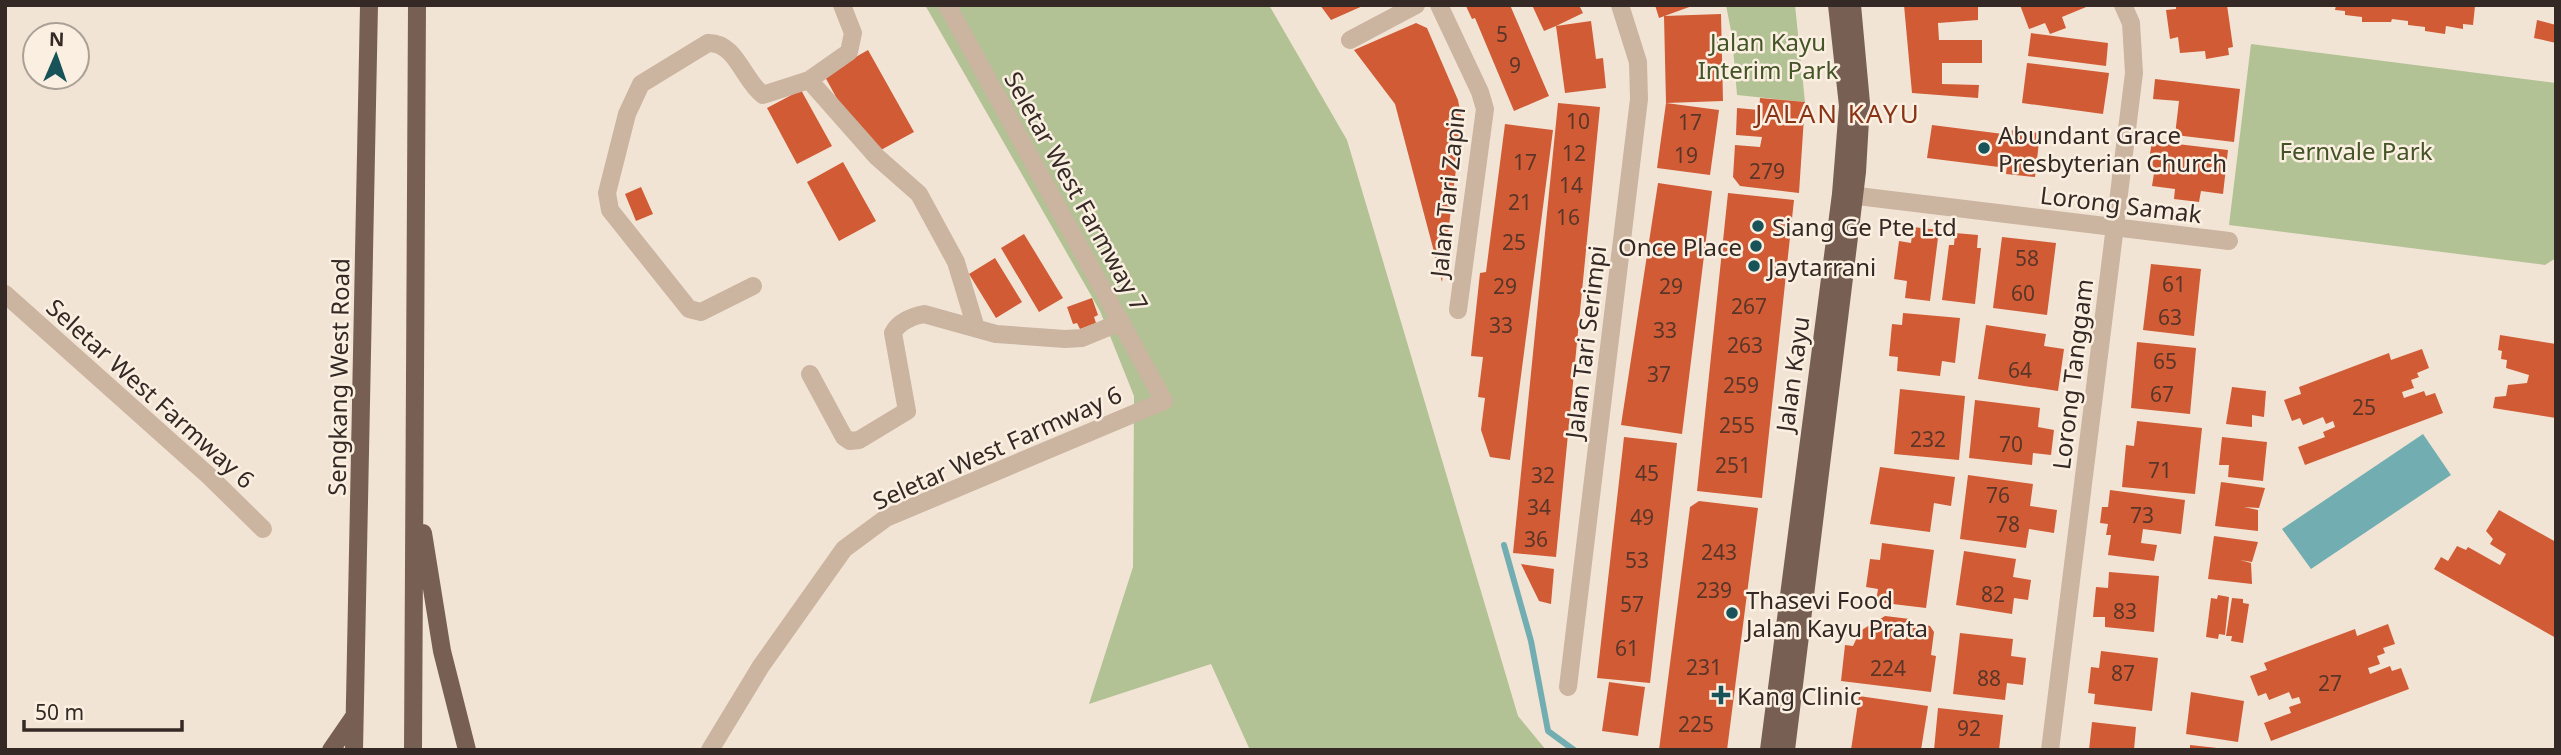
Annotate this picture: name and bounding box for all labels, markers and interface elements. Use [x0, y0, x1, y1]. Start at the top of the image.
house number: 5 [1496, 20, 1508, 48]
north arrow [21, 21, 91, 91]
park label: Jalan Kayu Interim Park [1698, 25, 1839, 86]
text: N [48, 26, 65, 52]
house number: 9 [1509, 51, 1521, 79]
street label: Seletar West Farmway 7 [997, 65, 1157, 317]
district label: JALAN KAYU [1752, 95, 1921, 131]
street label: Jalan Tari Zapin [1421, 105, 1472, 281]
house number: 10 [1566, 107, 1590, 135]
house number: 17 [1678, 108, 1702, 136]
place label: Abundant Grace Presbyterian Church [1998, 118, 2227, 179]
park label: Fernvale Park [2279, 134, 2433, 167]
house number: 12 [1562, 139, 1586, 167]
marker: Abundant Grace Presbyterian Church [1976, 140, 1992, 156]
house number: 19 [1674, 141, 1698, 169]
house number: 17 [1513, 148, 1537, 176]
house number: 279 [1749, 157, 1785, 185]
house number: 14 [1559, 171, 1583, 199]
street label: Lorong Samak [2038, 178, 2204, 230]
house number: 21 [1508, 188, 1532, 216]
house number: 16 [1556, 203, 1580, 231]
place label: Siang Ge Pte Ltd [1772, 210, 1957, 243]
marker: Siang Ge Pte Ltd [1750, 218, 1766, 234]
house number: 25 [1502, 228, 1526, 256]
place label: Once Place [1618, 230, 1742, 263]
marker: Once Place [1748, 238, 1764, 254]
street label: Jalan Tari Serimpi [1557, 244, 1613, 442]
house number: 58 [2015, 244, 2039, 272]
place label: Jaytarrani [1766, 250, 1876, 283]
street label: Sengkang West Road [319, 258, 357, 496]
marker: Jaytarrani [1746, 258, 1762, 274]
house number: 61 [2162, 270, 2186, 298]
house number: 29 [1493, 272, 1517, 300]
house number: 29 [1659, 272, 1683, 300]
street label: Lorong Tanggam [2044, 277, 2100, 471]
house number: 60 [2011, 279, 2035, 307]
street label: Seletar West Farmway 6 [40, 291, 262, 495]
house number: 267 [1731, 292, 1767, 320]
house number: 63 [2158, 303, 2182, 331]
house number: 33 [1489, 311, 1513, 339]
street label: Jalan Kayu [1767, 314, 1816, 436]
house number: 33 [1653, 316, 1677, 344]
house number: 263 [1727, 331, 1763, 359]
house number: 65 [2153, 347, 2177, 375]
house number: 64 [2008, 356, 2032, 384]
house number: 37 [1647, 360, 1671, 388]
house number: 259 [1723, 371, 1759, 399]
street label: Seletar West Farmway 6 [867, 377, 1127, 517]
house number: 67 [2150, 380, 2174, 408]
house number: 25 [2352, 393, 2376, 421]
house number: 255 [1719, 411, 1755, 439]
house number: 232 [1910, 425, 1946, 453]
house number: 70 [1999, 430, 2023, 458]
house number: 251 [1715, 451, 1751, 479]
house number: 71 [2148, 456, 2172, 484]
house number: 45 [1635, 459, 1659, 487]
house number: 32 [1531, 461, 1555, 489]
house number: 76 [1986, 481, 2010, 509]
house number: 34 [1527, 493, 1551, 521]
house number: 73 [2130, 501, 2154, 529]
house number: 49 [1630, 503, 1654, 531]
house number: 78 [1996, 510, 2020, 538]
house number: 36 [1524, 525, 1548, 553]
house number: 243 [1701, 538, 1737, 566]
house number: 53 [1625, 546, 1649, 574]
house number: 239 [1696, 576, 1732, 604]
house number: 82 [1981, 580, 2005, 608]
place label: Thasevi Food Jalan Kayu Prata [1744, 583, 1928, 644]
house number: 57 [1620, 590, 1644, 618]
house number: 83 [2113, 597, 2137, 625]
marker: Thasevi Food Jalan Kayu Prata [1724, 605, 1740, 621]
house number: 61 [1615, 634, 1639, 662]
house number: 231 [1686, 653, 1722, 681]
house number: 224 [1870, 654, 1906, 682]
house number: 87 [2111, 659, 2135, 687]
house number: 88 [1977, 664, 2001, 692]
house number: 27 [2318, 669, 2342, 697]
place label: Kang Clinic [1737, 679, 1861, 712]
marker: Kang Clinic [1711, 685, 1731, 705]
scale bar [24, 688, 182, 732]
text: 50 m [35, 698, 84, 726]
house number: 225 [1678, 710, 1714, 738]
house number: 92 [1957, 714, 1981, 742]

